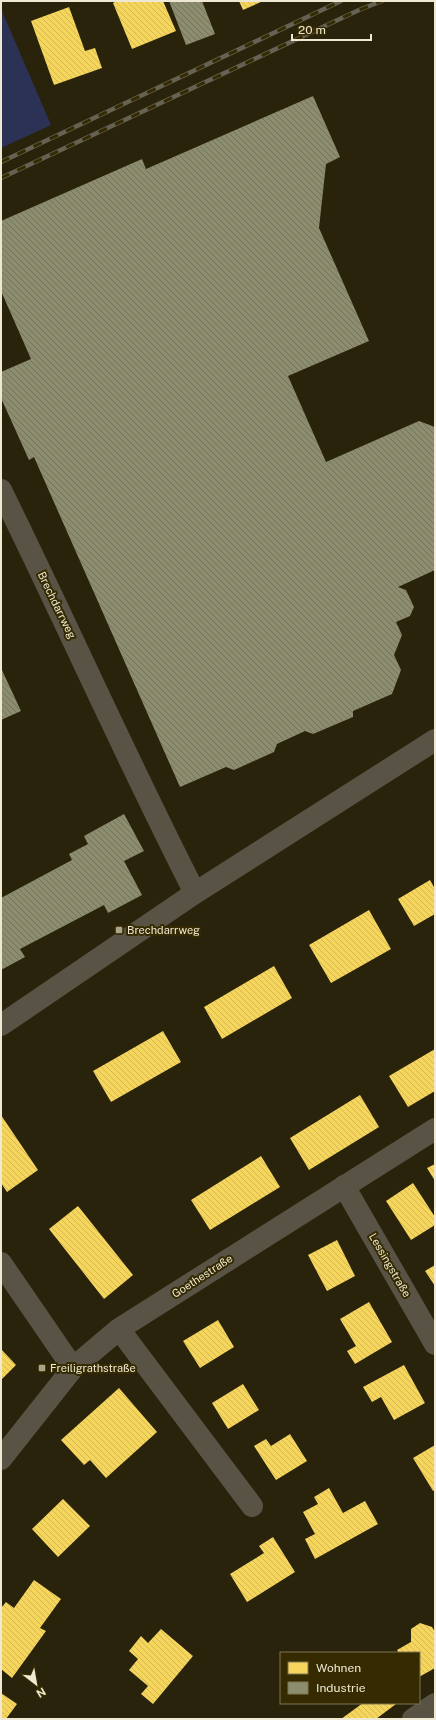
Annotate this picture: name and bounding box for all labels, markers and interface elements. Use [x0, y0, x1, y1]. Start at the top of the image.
scale bar [292, 16, 371, 42]
text: 20 m [298, 23, 326, 37]
street label: Brechdarrweg [36, 570, 78, 641]
place label: Brechdarrweg [127, 924, 200, 936]
marker: Brechdarrweg [114, 925, 124, 935]
street label: Lessingstraße [367, 1231, 413, 1299]
street label: Goethestraße [170, 1252, 234, 1300]
place label: Freiligrathstraße [50, 1362, 136, 1374]
marker: Freiligrathstraße [37, 1363, 47, 1373]
legend [280, 1652, 420, 1704]
text: Wohnen [316, 1661, 361, 1675]
north arrow [16, 1664, 56, 1704]
text: Industrie [316, 1681, 366, 1695]
text: N [34, 1685, 48, 1700]

